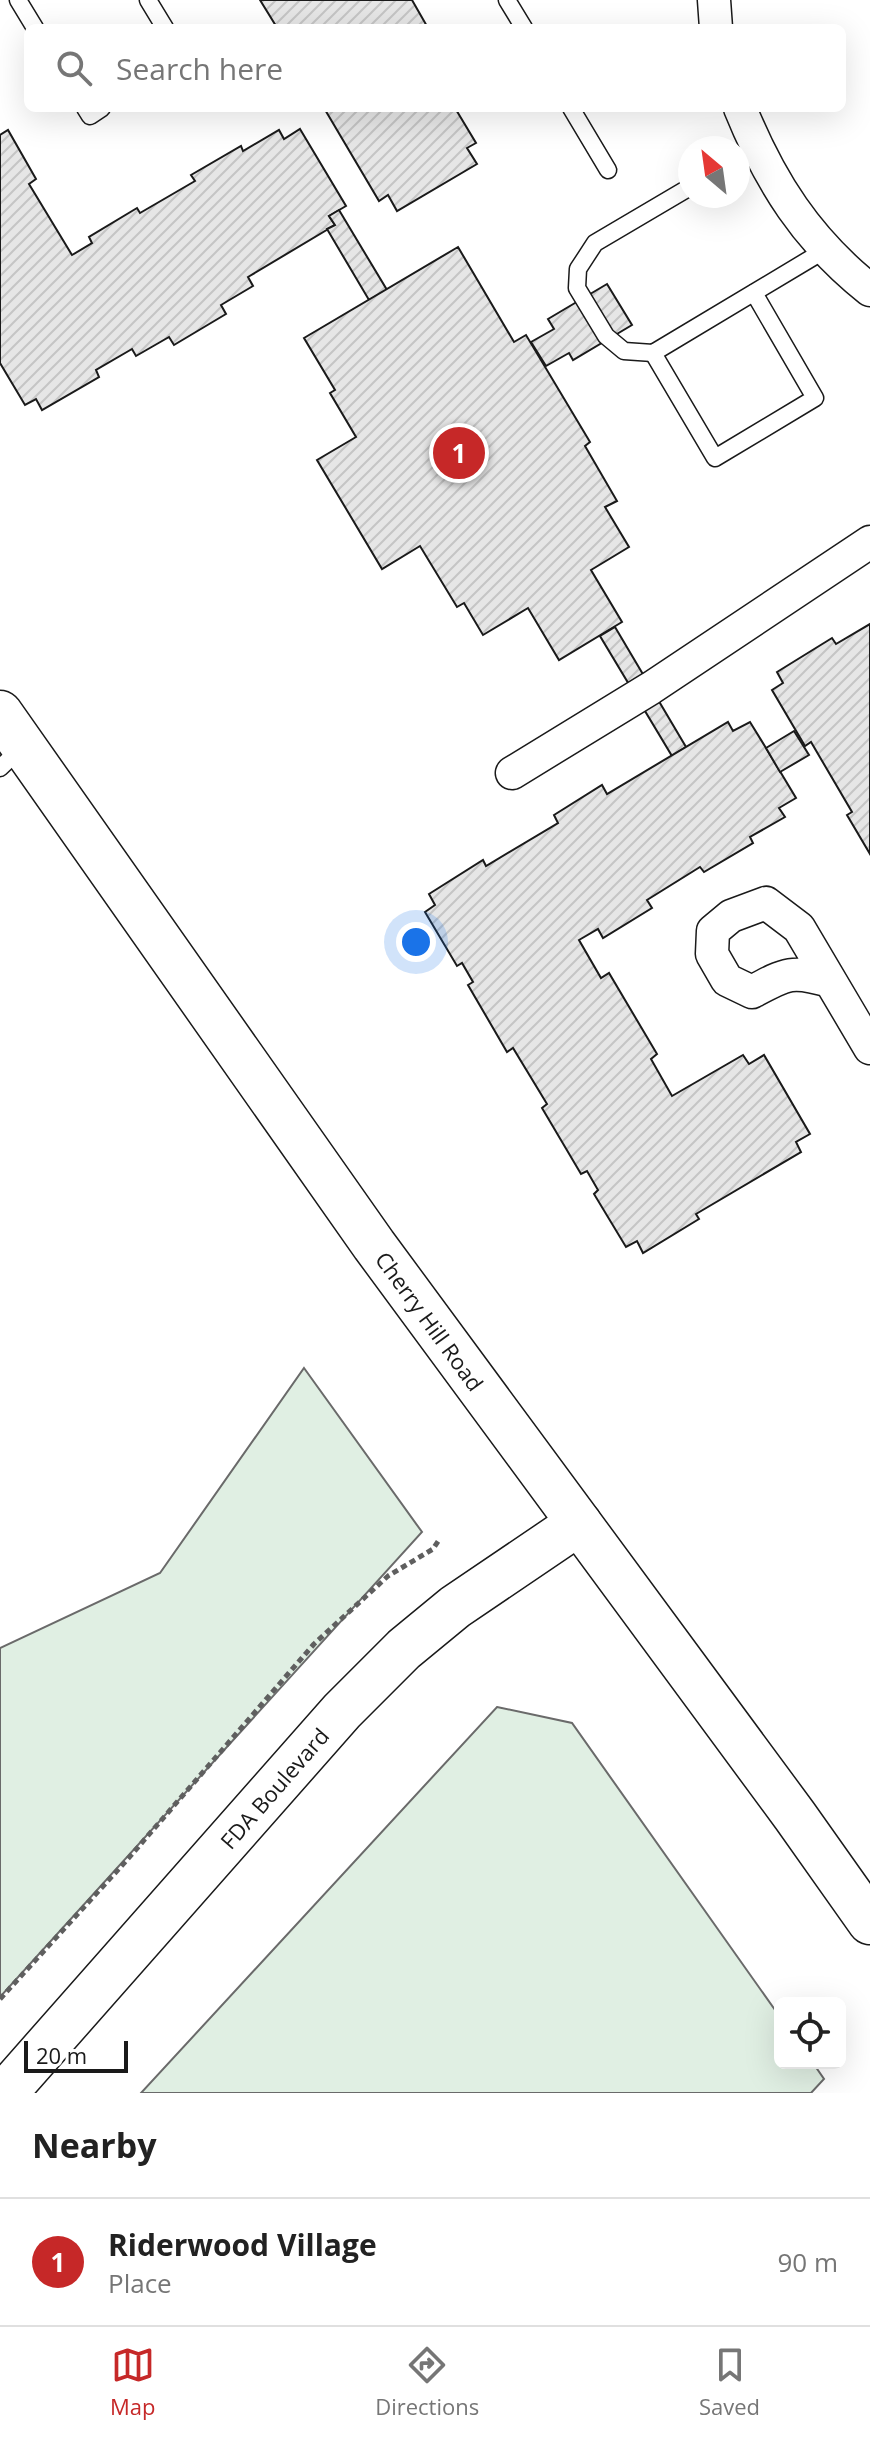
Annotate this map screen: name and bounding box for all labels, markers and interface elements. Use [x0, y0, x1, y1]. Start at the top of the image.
search box [24, 24, 846, 112]
icon: search [52, 46, 96, 90]
text: Search here [116, 48, 283, 89]
north arrow [678, 136, 750, 208]
pin: 1 [433, 423, 485, 483]
your location [396, 922, 436, 962]
street label: Cherry Hill Road [369, 1245, 491, 1397]
street label: FDA Boulevard [213, 1721, 335, 1855]
map controls [774, 1997, 846, 2069]
button: locate [774, 1997, 846, 2069]
scale bar [24, 2037, 128, 2073]
text: 20 m [36, 2040, 87, 2070]
text: Nearby [32, 2122, 157, 2168]
text: Riderwood Village [108, 2224, 377, 2265]
text: 1 [51, 2244, 65, 2280]
text: 90 m [777, 2244, 838, 2280]
text: Place [108, 2265, 172, 2301]
tab: Map [110, 2343, 155, 2421]
tab: Directions [375, 2343, 479, 2421]
tab: Saved [699, 2343, 760, 2421]

